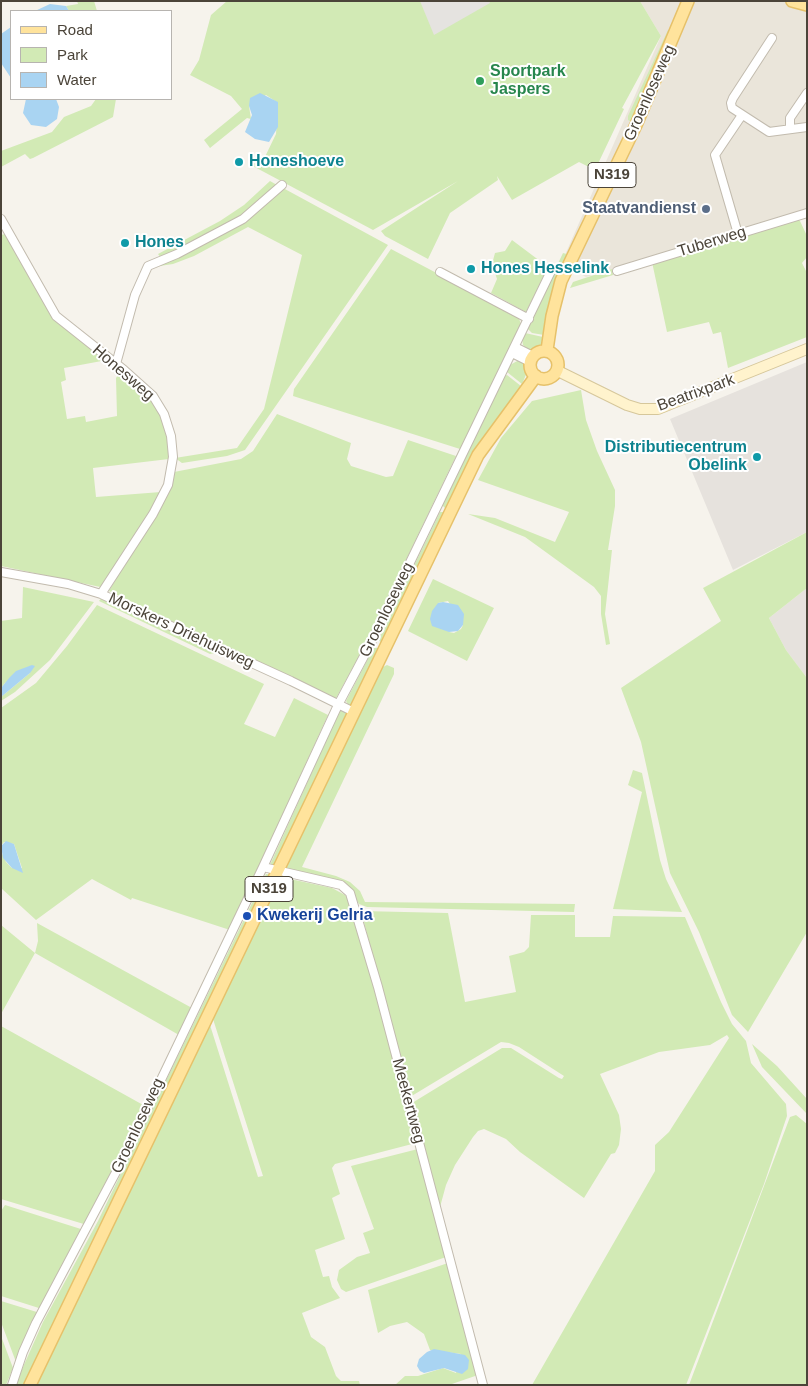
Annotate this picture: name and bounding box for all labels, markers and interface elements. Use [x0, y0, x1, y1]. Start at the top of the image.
legend [10, 10, 172, 100]
text: Road [57, 21, 93, 38]
street label: Groenloseweg [620, 42, 680, 144]
text: Park [57, 46, 88, 63]
place label: Sportpark Jaspers [490, 62, 566, 100]
text: Water [57, 71, 96, 88]
marker: Sportpark Jaspers [474, 75, 486, 87]
place label: Honeshoeve [249, 152, 344, 172]
marker: Honeshoeve [233, 156, 245, 168]
road number: N319 [588, 162, 636, 188]
place label: Staatvandienst [582, 199, 696, 219]
marker: Staatvandienst [700, 203, 712, 215]
street label: Tuberweg [675, 223, 749, 261]
place label: Hones [135, 233, 184, 253]
marker: Hones [119, 237, 131, 249]
place label: Hones Hesselink [481, 259, 609, 279]
marker: Hones Hesselink [465, 263, 477, 275]
street label: Honesweg [88, 341, 158, 405]
street label: Beatrixpark [655, 370, 737, 416]
place label: Distributiecentrum Obelink [605, 438, 747, 476]
marker: Distributiecentrum Obelink [751, 451, 763, 463]
street label: Groenloseweg [356, 559, 418, 661]
street label: Morskers Driehuisweg [105, 589, 257, 673]
road number: N319 [245, 876, 293, 902]
place label: Kwekerij Gelria [257, 906, 373, 926]
marker: Kwekerij Gelria [241, 910, 253, 922]
street label: Meekertweg [387, 1056, 429, 1146]
street label: Groenloseweg [107, 1075, 169, 1177]

